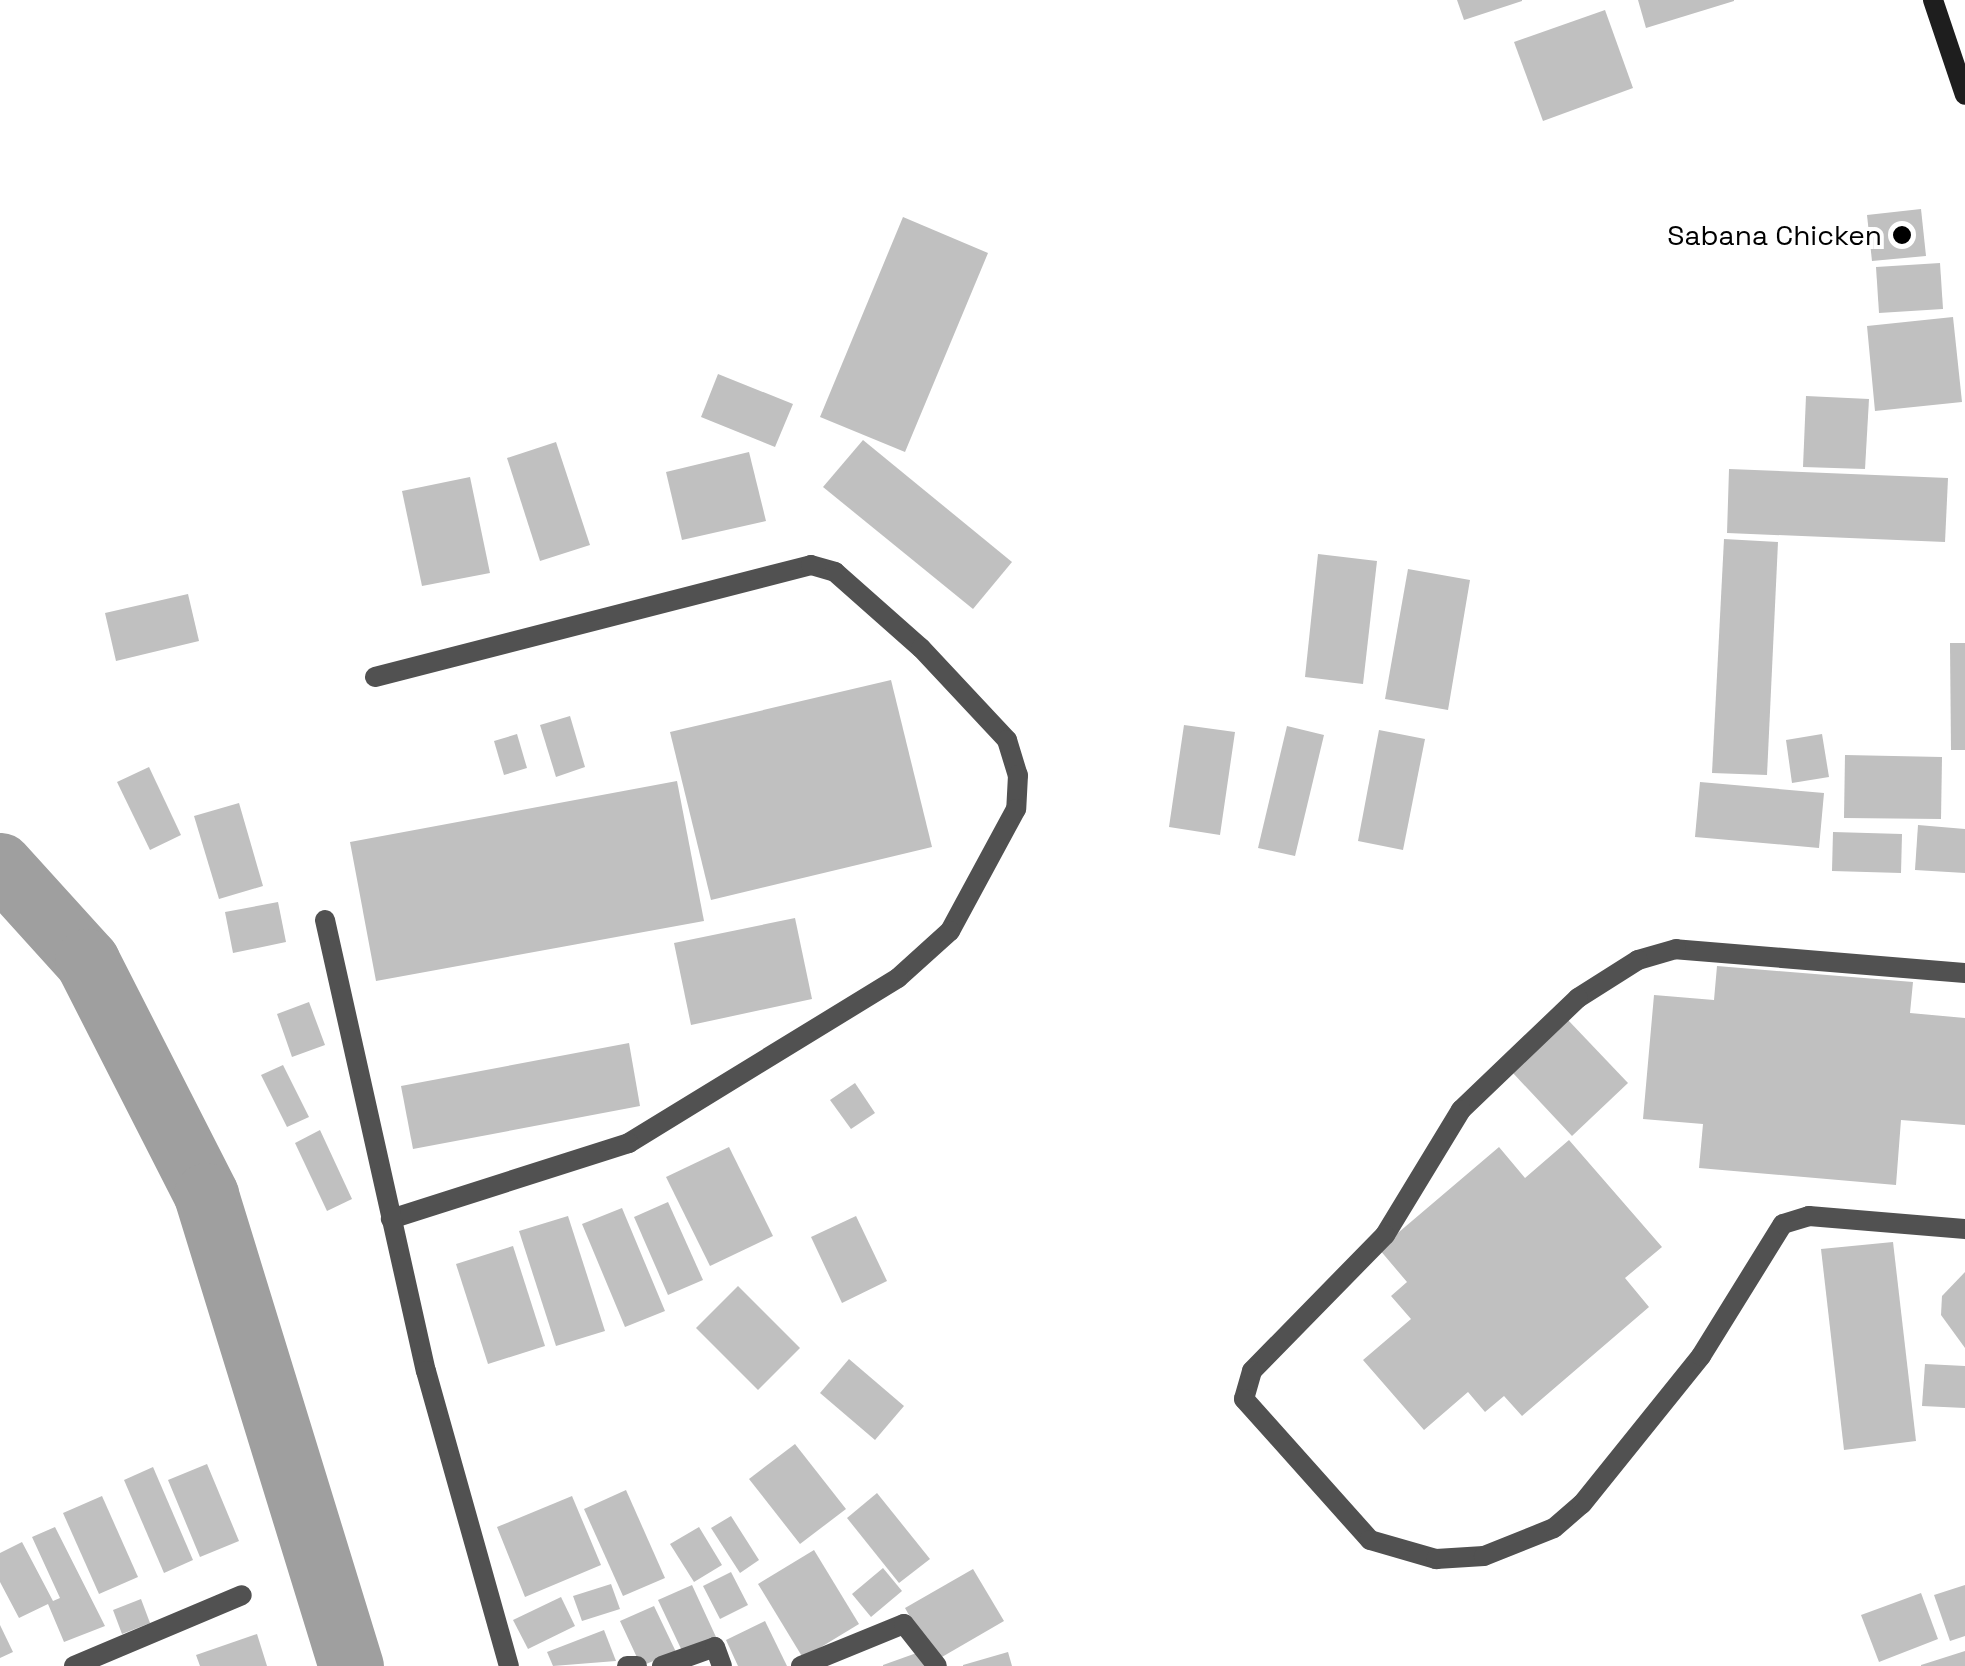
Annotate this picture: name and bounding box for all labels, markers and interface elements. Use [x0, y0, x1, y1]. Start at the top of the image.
place label: Sabana Chicken [1667, 218, 1882, 252]
marker: Sabana Chicken [1891, 224, 1913, 246]

